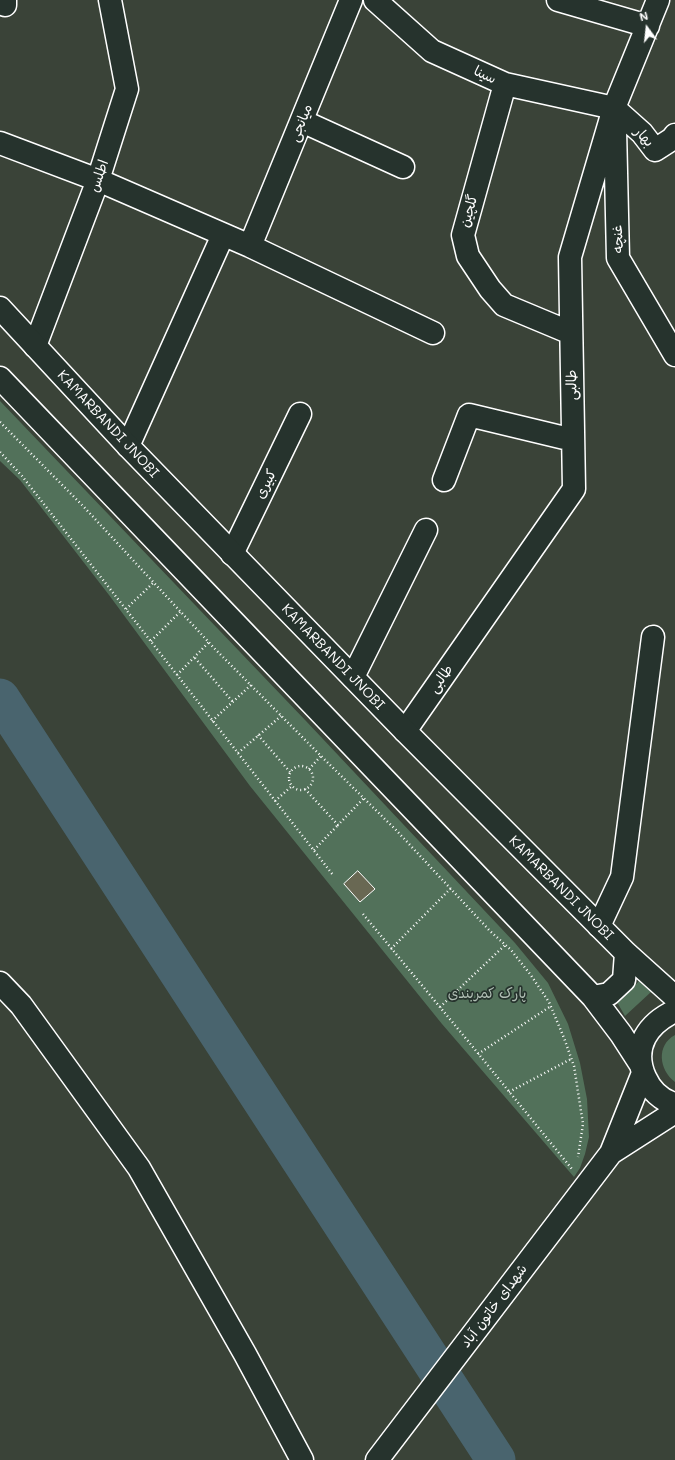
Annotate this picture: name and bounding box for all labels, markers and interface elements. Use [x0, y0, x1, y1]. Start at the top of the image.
north arrow [627, 8, 667, 48]
text: N [638, 8, 650, 24]
street label: سینا [471, 63, 499, 87]
street label: میانجی [286, 102, 316, 144]
street label: بهار [631, 123, 657, 151]
street label: اطلس [86, 158, 112, 194]
street label: گلچین [456, 193, 482, 229]
street label: غنچه [609, 224, 627, 254]
street label: KAMARBANDI JNOBI [54, 367, 162, 481]
street label: طالبی [563, 370, 581, 400]
street label: کبیری [252, 466, 280, 502]
street label: KAMARBANDI JNOBI [278, 600, 388, 714]
street label: طالبی [425, 662, 457, 696]
street label: KAMARBANDI JNOBI [505, 832, 617, 944]
park label: پارک کمربندی [448, 986, 526, 1002]
street label: شهدای خاتون آباد [457, 1261, 531, 1351]

